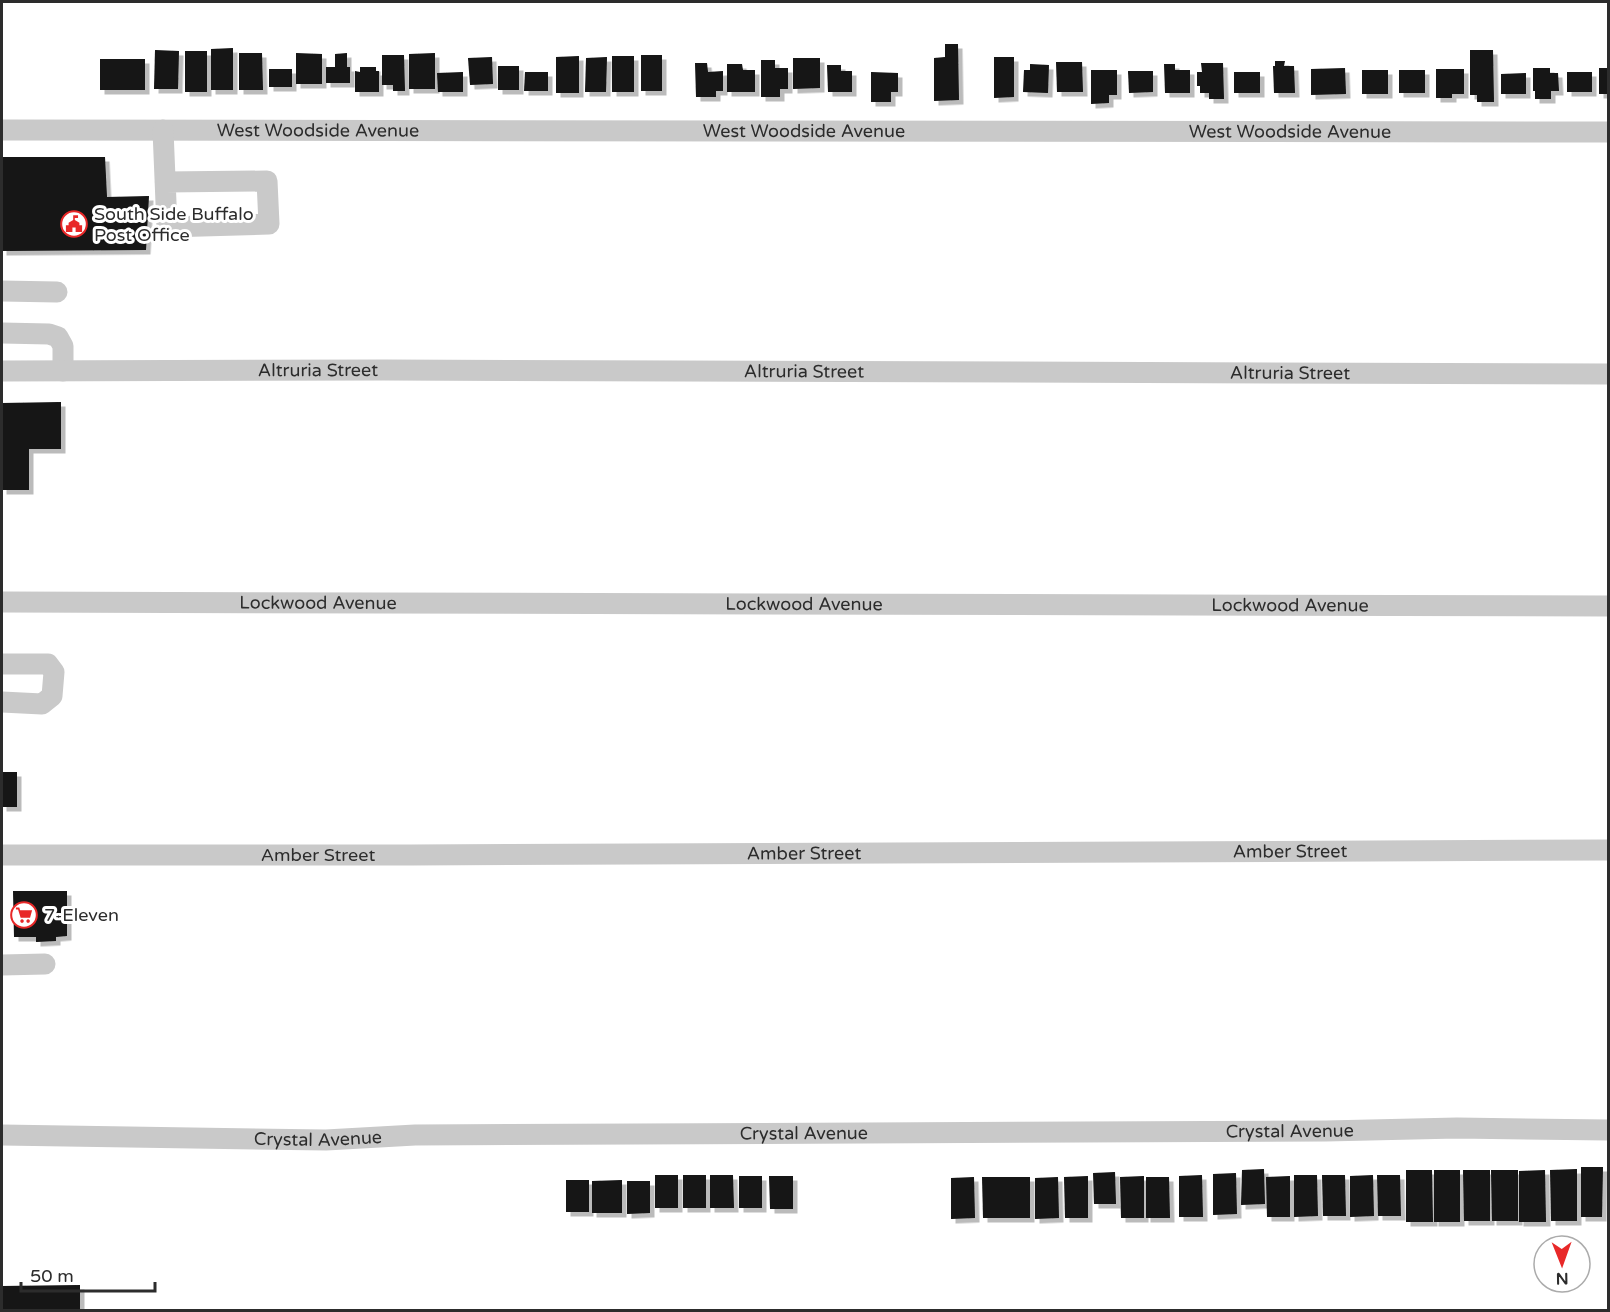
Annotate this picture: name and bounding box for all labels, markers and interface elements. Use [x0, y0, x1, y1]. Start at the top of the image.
street label: West Woodside Avenue [217, 119, 419, 142]
street label: West Woodside Avenue [703, 120, 905, 142]
street label: West Woodside Avenue [1189, 120, 1391, 143]
place label: South Side Buffalo Post Office [94, 203, 254, 246]
public building icon: South Side Buffalo Post Office [59, 209, 89, 239]
street label: Altruria Street [258, 359, 378, 381]
street label: Altruria Street [744, 360, 864, 383]
street label: Altruria Street [1230, 362, 1350, 384]
street label: Lockwood Avenue [239, 592, 397, 614]
street label: Lockwood Avenue [725, 593, 883, 615]
street label: Lockwood Avenue [1211, 594, 1369, 616]
street label: Amber Street [1233, 840, 1347, 863]
street label: Amber Street [747, 842, 861, 865]
street label: Amber Street [261, 844, 375, 866]
supermarket icon: 7-Eleven [9, 900, 39, 930]
place label: 7-Eleven [44, 904, 119, 926]
street label: Crystal Avenue [1226, 1119, 1354, 1142]
street label: Crystal Avenue [740, 1122, 868, 1145]
street label: Crystal Avenue [254, 1126, 383, 1151]
north arrow [1532, 1234, 1592, 1294]
scale bar [21, 1255, 154, 1293]
text: 50 m [30, 1265, 74, 1287]
text: N [1556, 1268, 1569, 1288]

